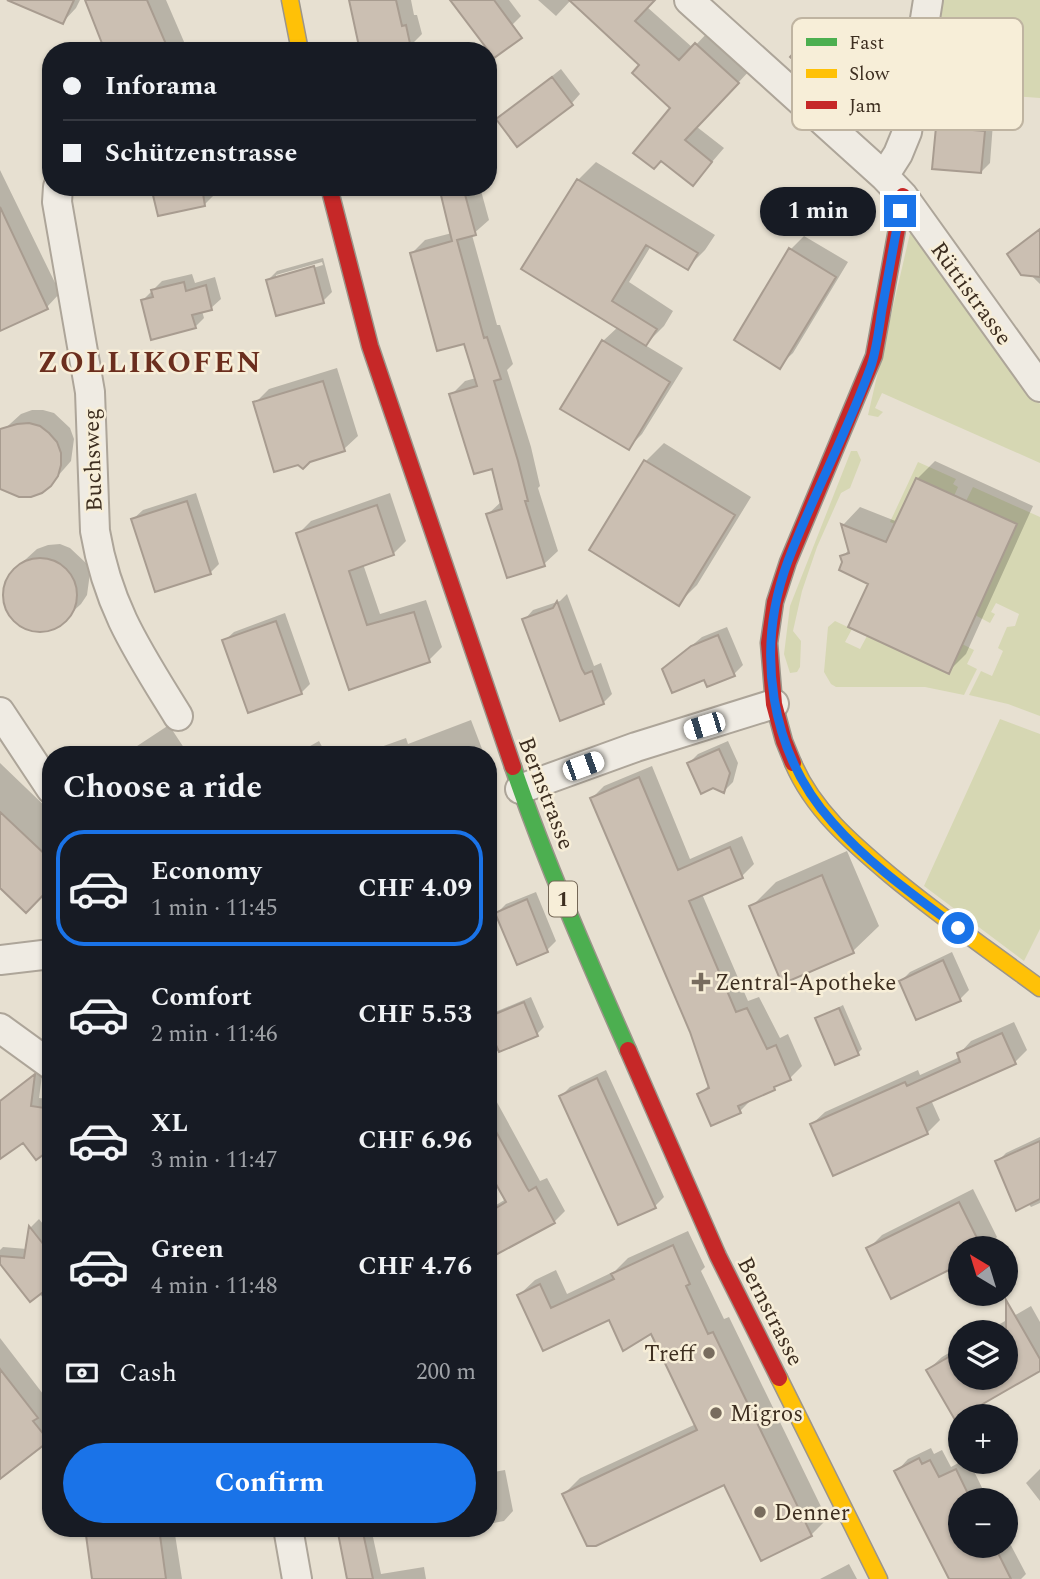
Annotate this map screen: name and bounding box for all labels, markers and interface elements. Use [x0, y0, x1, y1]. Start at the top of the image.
legend [792, 18, 1023, 130]
text: Fast [849, 29, 885, 58]
text: Slow [849, 60, 890, 89]
text: Inforama [105, 66, 217, 106]
text: Jam [849, 92, 881, 121]
text: Schützenstrasse [105, 133, 297, 173]
callout: 1 min [760, 186, 876, 235]
text: 1 min [787, 194, 849, 229]
route end [884, 195, 916, 227]
street label: Rüttistrasse [921, 235, 1021, 353]
district label: ZOLLIKOFEN [37, 340, 263, 386]
street label: Buchsweg [74, 408, 113, 512]
car [681, 710, 728, 742]
street label: Bernstrasse [508, 732, 583, 855]
car [560, 749, 607, 783]
text: Choose a ride [63, 763, 262, 812]
text: Economy [151, 851, 261, 891]
icon: car [67, 857, 130, 920]
text: CHF 4.09 [358, 868, 472, 908]
road number: 1 [549, 881, 577, 916]
text: 1 min · 11:45 [151, 891, 278, 926]
route start [942, 912, 974, 944]
place label: Zentral-Apotheke [715, 966, 896, 1001]
marker: Zentral-Apotheke [693, 974, 709, 990]
text: Comfort [151, 977, 252, 1017]
icon: car [67, 983, 130, 1046]
text: CHF 5.53 [358, 994, 472, 1034]
text: 2 min · 11:46 [151, 1017, 278, 1052]
text: XL [151, 1103, 188, 1143]
icon: car [67, 1109, 130, 1172]
text: CHF 6.96 [358, 1120, 472, 1160]
text: 3 min · 11:47 [151, 1143, 278, 1178]
text: Green [151, 1229, 224, 1269]
icon: car [67, 1235, 130, 1298]
north arrow [948, 1236, 1018, 1306]
map controls [948, 1236, 1018, 1558]
text: CHF 4.76 [358, 1246, 472, 1286]
street label: Bernstrasse [727, 1251, 812, 1372]
text: 4 min · 11:48 [151, 1269, 278, 1304]
button: layers [948, 1320, 1018, 1390]
place label: Treff [644, 1337, 697, 1372]
marker: Treff [701, 1345, 717, 1361]
text: Cash [119, 1353, 177, 1393]
icon: cash [63, 1354, 101, 1392]
text: 200 m [416, 1355, 476, 1390]
place label: Migros [730, 1397, 803, 1432]
button: + [948, 1404, 1018, 1474]
marker: Migros [708, 1405, 724, 1421]
button: Confirm [63, 1443, 476, 1523]
button: − [948, 1488, 1018, 1558]
place label: Denner [774, 1496, 850, 1531]
marker: Denner [752, 1504, 768, 1520]

